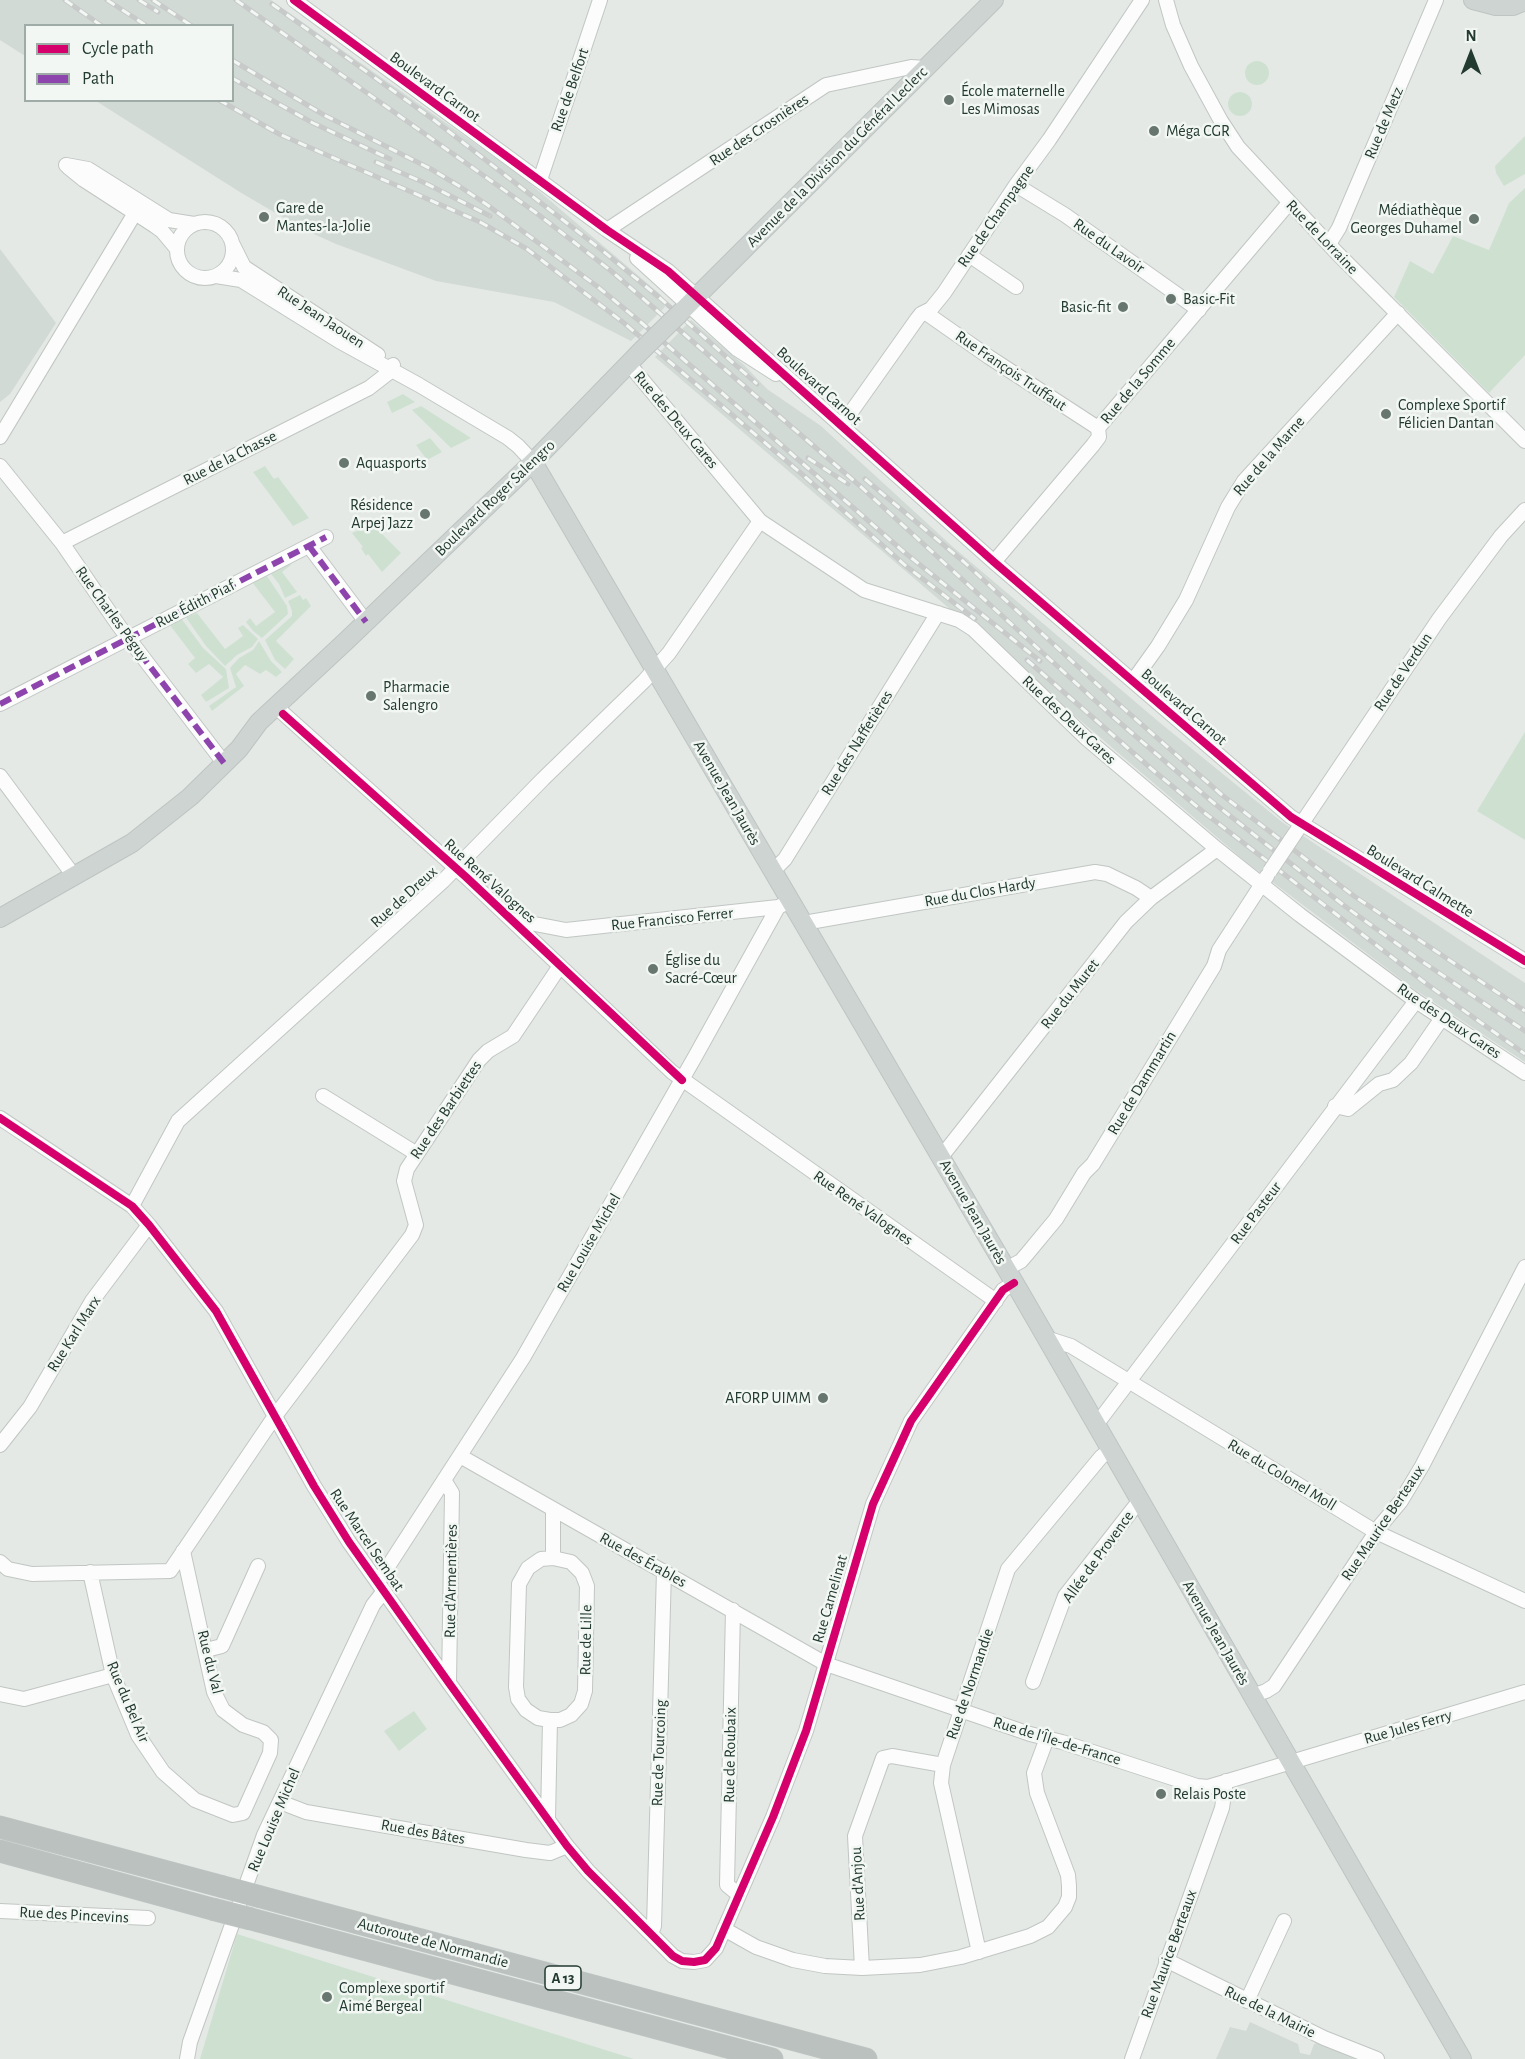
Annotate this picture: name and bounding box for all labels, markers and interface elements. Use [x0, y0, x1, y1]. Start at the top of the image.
legend [24, 24, 234, 102]
north arrow [1441, 24, 1501, 84]
text: N [1465, 28, 1477, 44]
text: Cycle path [82, 40, 154, 58]
street label: Rue de Belfort [547, 46, 593, 134]
street label: Boulevard Carnot [386, 48, 484, 126]
street label: Avenue de la Division du Général Leclerc [743, 63, 931, 251]
text: Path [82, 70, 114, 88]
place label: École maternelle Les Mimosas [961, 81, 1065, 119]
street label: Rue de Metz [1360, 84, 1408, 162]
street label: Rue des Crosnières [706, 90, 812, 170]
marker: École maternelle Les Mimosas [942, 93, 956, 107]
place label: Méga CGR [1166, 121, 1230, 141]
marker: Méga CGR [1147, 124, 1161, 138]
street label: Rue de Champagne [954, 161, 1038, 271]
street label: Rue de Lorraine [1282, 196, 1362, 278]
place label: Gare de Mantes-la-Jolie [276, 198, 371, 236]
place label: Médiathèque Georges Duhamel [1351, 200, 1462, 238]
marker: Gare de Mantes-la-Jolie [257, 210, 271, 224]
marker: Médiathèque Georges Duhamel [1467, 212, 1481, 226]
street label: Rue du Lavoir [1069, 214, 1149, 278]
street label: Rue Jean Jaouen [274, 282, 368, 352]
place label: Basic-Fit [1183, 289, 1235, 309]
marker: Basic-Fit [1164, 292, 1178, 306]
place label: Basic-fit [1060, 297, 1111, 317]
marker: Basic-fit [1116, 300, 1130, 314]
street label: Rue François Truffaut [952, 327, 1070, 415]
street label: Rue de la Somme [1096, 334, 1180, 428]
street label: Boulevard Carnot [773, 343, 865, 429]
street label: Rue des Deux Gares [630, 367, 722, 473]
place label: Complexe Sportif Félicien Dantan [1398, 395, 1505, 433]
marker: Complexe Sportif Félicien Dantan [1379, 407, 1393, 421]
street label: Rue de la Marne [1229, 412, 1309, 500]
street label: Rue de la Chasse [180, 426, 280, 490]
street label: Boulevard Roger Salengro [431, 436, 559, 560]
place label: Aquasports [356, 453, 427, 473]
marker: Aquasports [337, 456, 351, 470]
place label: Résidence Arpej Jazz [350, 495, 413, 533]
marker: Résidence Arpej Jazz [418, 507, 432, 521]
street label: Rue Charles Péguy [71, 563, 153, 665]
street label: Rue Édith Piaf [152, 576, 238, 632]
street label: Rue de Verdun [1370, 629, 1436, 715]
street label: Boulevard Carnot [1137, 664, 1231, 750]
street label: Rue des Deux Gares [1018, 672, 1120, 768]
place label: Pharmacie Salengro [383, 677, 450, 715]
street label: Rue des Naffetières [817, 687, 897, 799]
marker: Pharmacie Salengro [364, 689, 378, 703]
street label: Avenue Jean Jaurès [689, 737, 765, 849]
street label: Rue René Valognes [440, 835, 540, 927]
street label: Boulevard Calmette [1363, 840, 1477, 922]
street label: Rue de Dreux [367, 862, 441, 932]
street label: Rue du Clos Hardy [923, 873, 1037, 911]
street label: Rue Francisco Ferrer [610, 903, 734, 935]
place label: Église du Sacré-Cœur [665, 950, 737, 988]
street label: Rue du Muret [1037, 955, 1103, 1033]
marker: Église du Sacré-Cœur [646, 962, 660, 976]
street label: Rue des Deux Gares [1393, 979, 1505, 1063]
street label: Rue de Dammartin [1103, 1028, 1181, 1138]
street label: Rue des Barbiettes [406, 1057, 486, 1163]
street label: Avenue Jean Jaurès [935, 1156, 1011, 1268]
street label: Rue René Valognes [809, 1166, 917, 1250]
street label: Rue Pasteur [1226, 1178, 1286, 1248]
street label: Rue Louise Michel [553, 1190, 625, 1296]
street label: Rue Karl Marx [43, 1292, 105, 1376]
place label: AFORP UIMM [725, 1388, 811, 1408]
marker: AFORP UIMM [816, 1391, 830, 1405]
street label: Rue du Colonel Moll [1224, 1435, 1340, 1515]
street label: Rue Maurice Berteaux [1337, 1461, 1429, 1585]
street label: Rue Marcel Sembat [326, 1485, 408, 1595]
street label: Allée de Provence [1058, 1507, 1138, 1607]
street label: Rue d'Armentières [440, 1524, 462, 1638]
street label: Rue des Érables [596, 1528, 690, 1592]
street label: Rue Camelinat [808, 1553, 852, 1645]
street label: Avenue Jean Jaurès [1178, 1577, 1254, 1689]
street label: Rue de Lille [576, 1604, 596, 1676]
street label: Rue de Normandie [942, 1626, 998, 1742]
street label: Rue du Val [193, 1628, 227, 1696]
street label: Rue du Bel Air [102, 1658, 154, 1746]
street label: Rue de Tourcoing [648, 1699, 670, 1807]
street label: Rue Jules Ferry [1362, 1705, 1454, 1749]
street label: Rue de Roubaix [720, 1707, 740, 1803]
street label: Rue de l'Île-de-France [991, 1712, 1123, 1770]
street label: Rue Louise Michel [243, 1765, 305, 1875]
place label: Relais Poste [1173, 1784, 1246, 1804]
marker: Relais Poste [1154, 1787, 1168, 1801]
street label: Rue des Bâtes [379, 1815, 467, 1849]
street label: Rue d'Anjou [846, 1846, 870, 1922]
street label: Rue Maurice Berteaux [1137, 1887, 1201, 2021]
street label: Rue des Pincevins [19, 1903, 129, 1927]
street label: Autoroute de Normandie [355, 1914, 511, 1972]
road number: A 13 [545, 1966, 581, 1990]
place label: Complexe sportif Aimé Bergeal [339, 1978, 444, 2016]
street label: Rue de la Mairie [1221, 1982, 1319, 2042]
marker: Complexe sportif Aimé Bergeal [320, 1990, 334, 2004]

